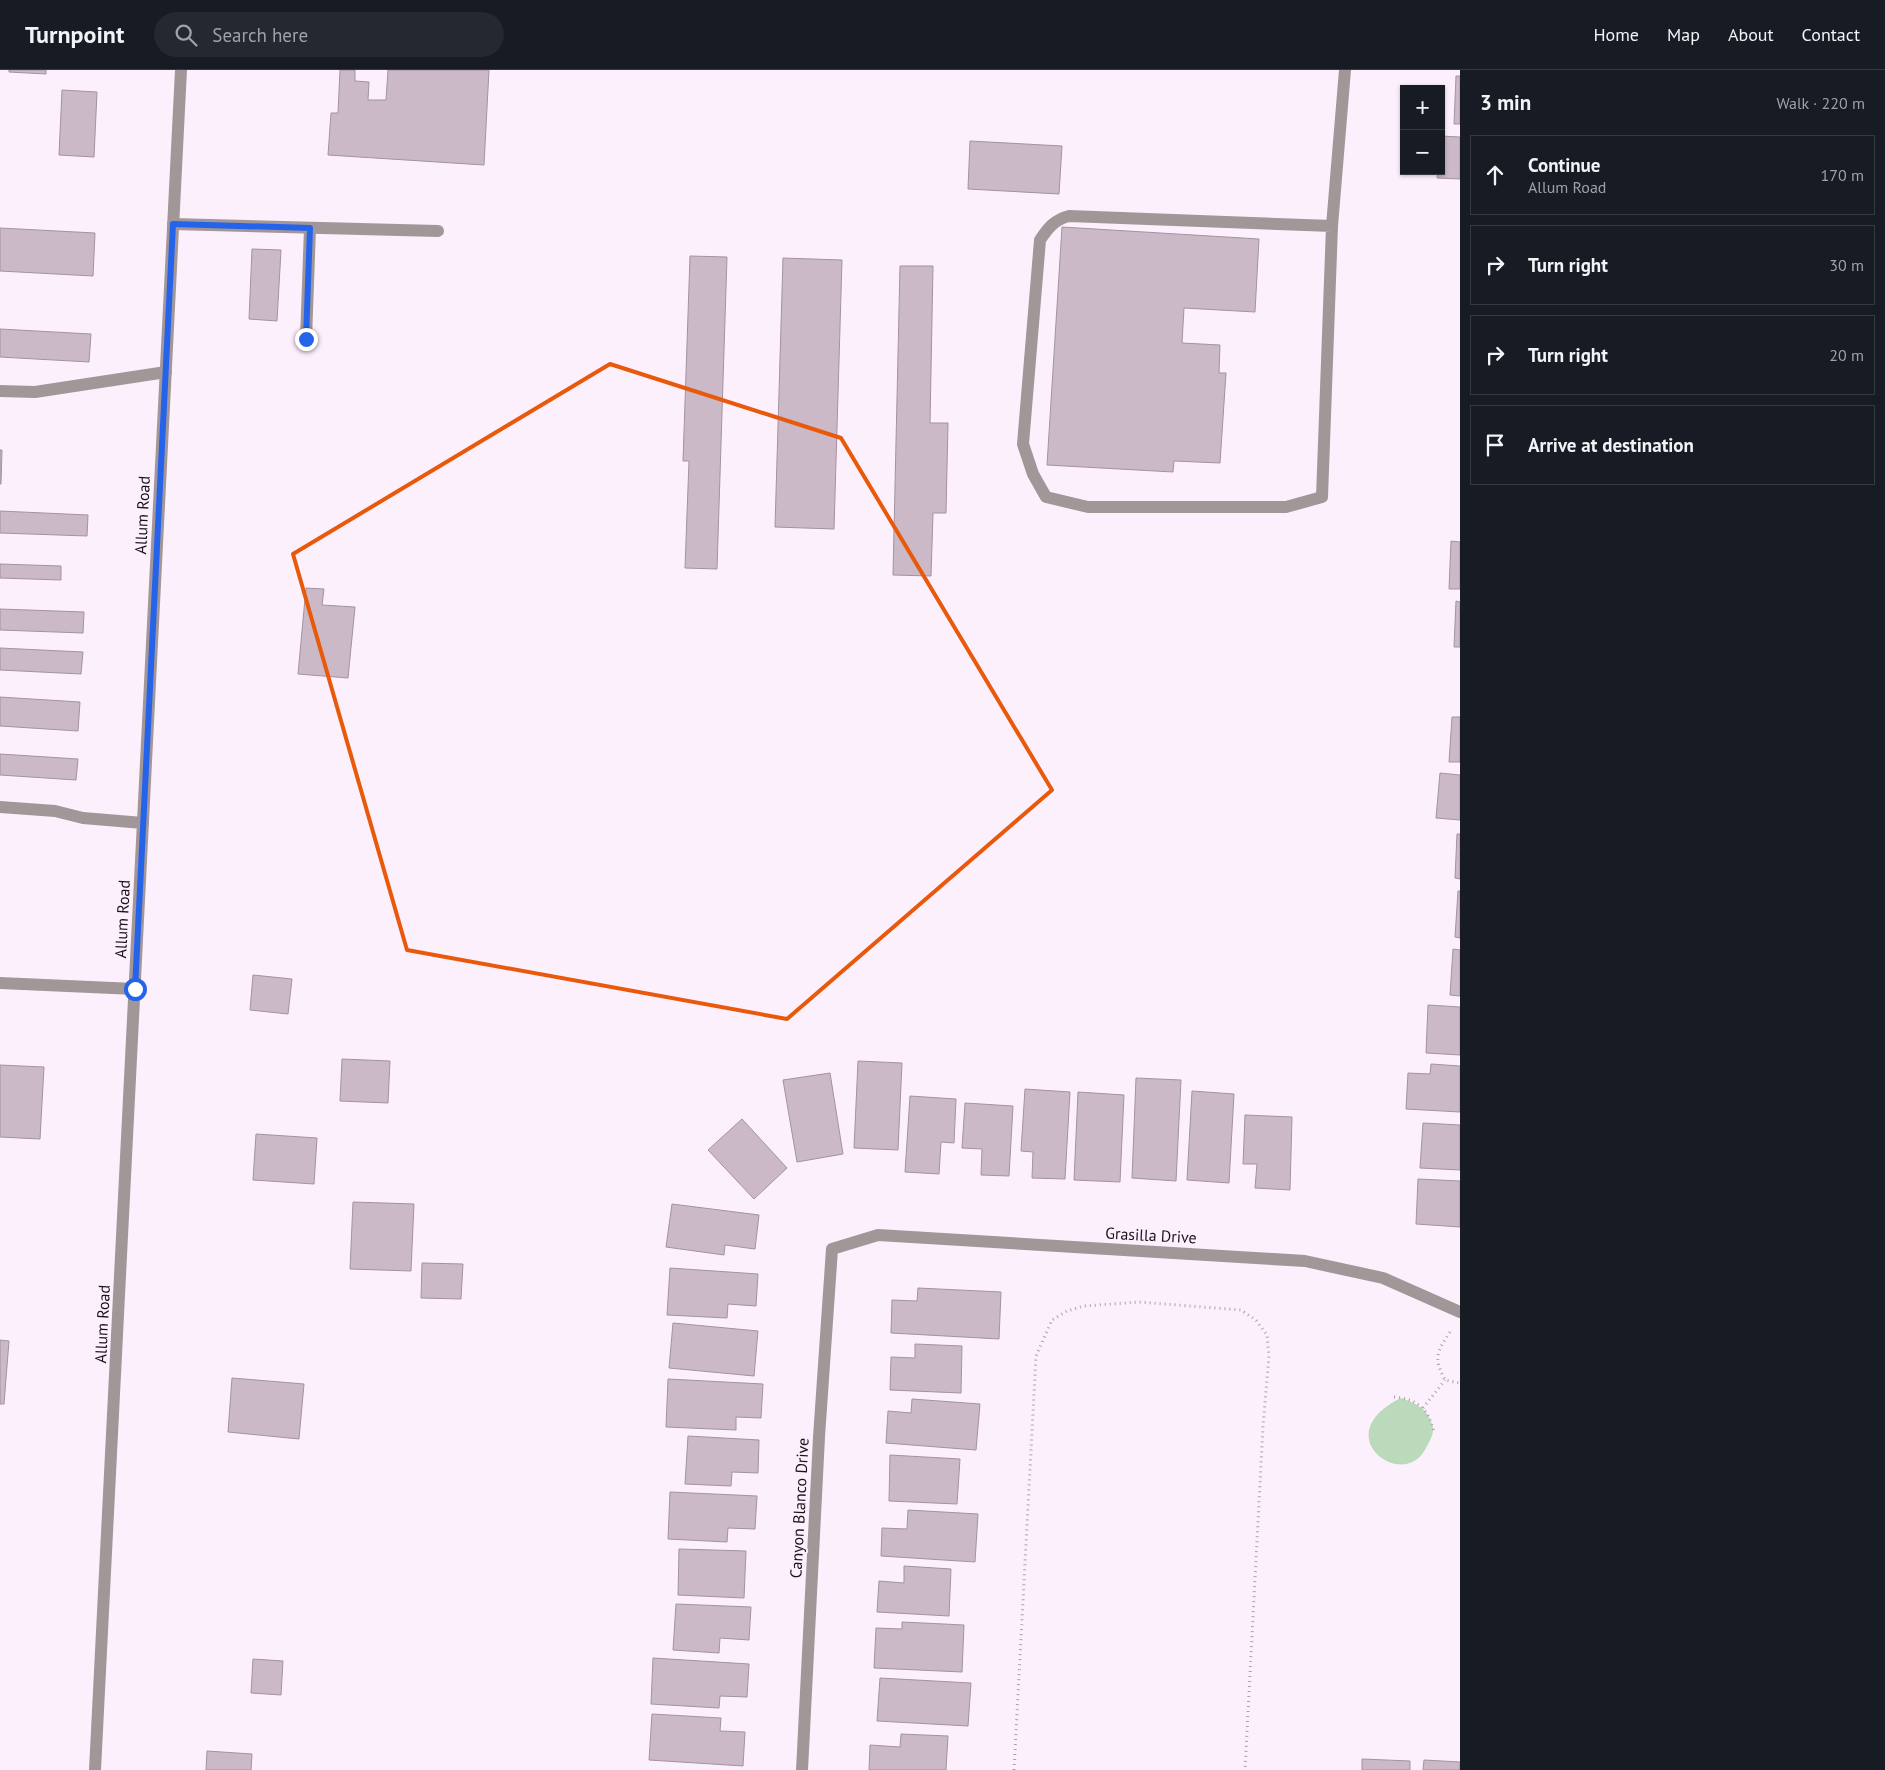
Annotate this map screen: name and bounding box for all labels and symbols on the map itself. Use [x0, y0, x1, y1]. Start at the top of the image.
route end [295, 328, 318, 351]
street label: Allum Road [130, 475, 154, 555]
street label: Allum Road [110, 879, 134, 959]
route start [124, 978, 147, 1001]
street label: Grasilla Drive [1105, 1223, 1197, 1247]
street label: Allum Road [90, 1284, 114, 1364]
street label: Canyon Blanco Drive [785, 1437, 813, 1579]

